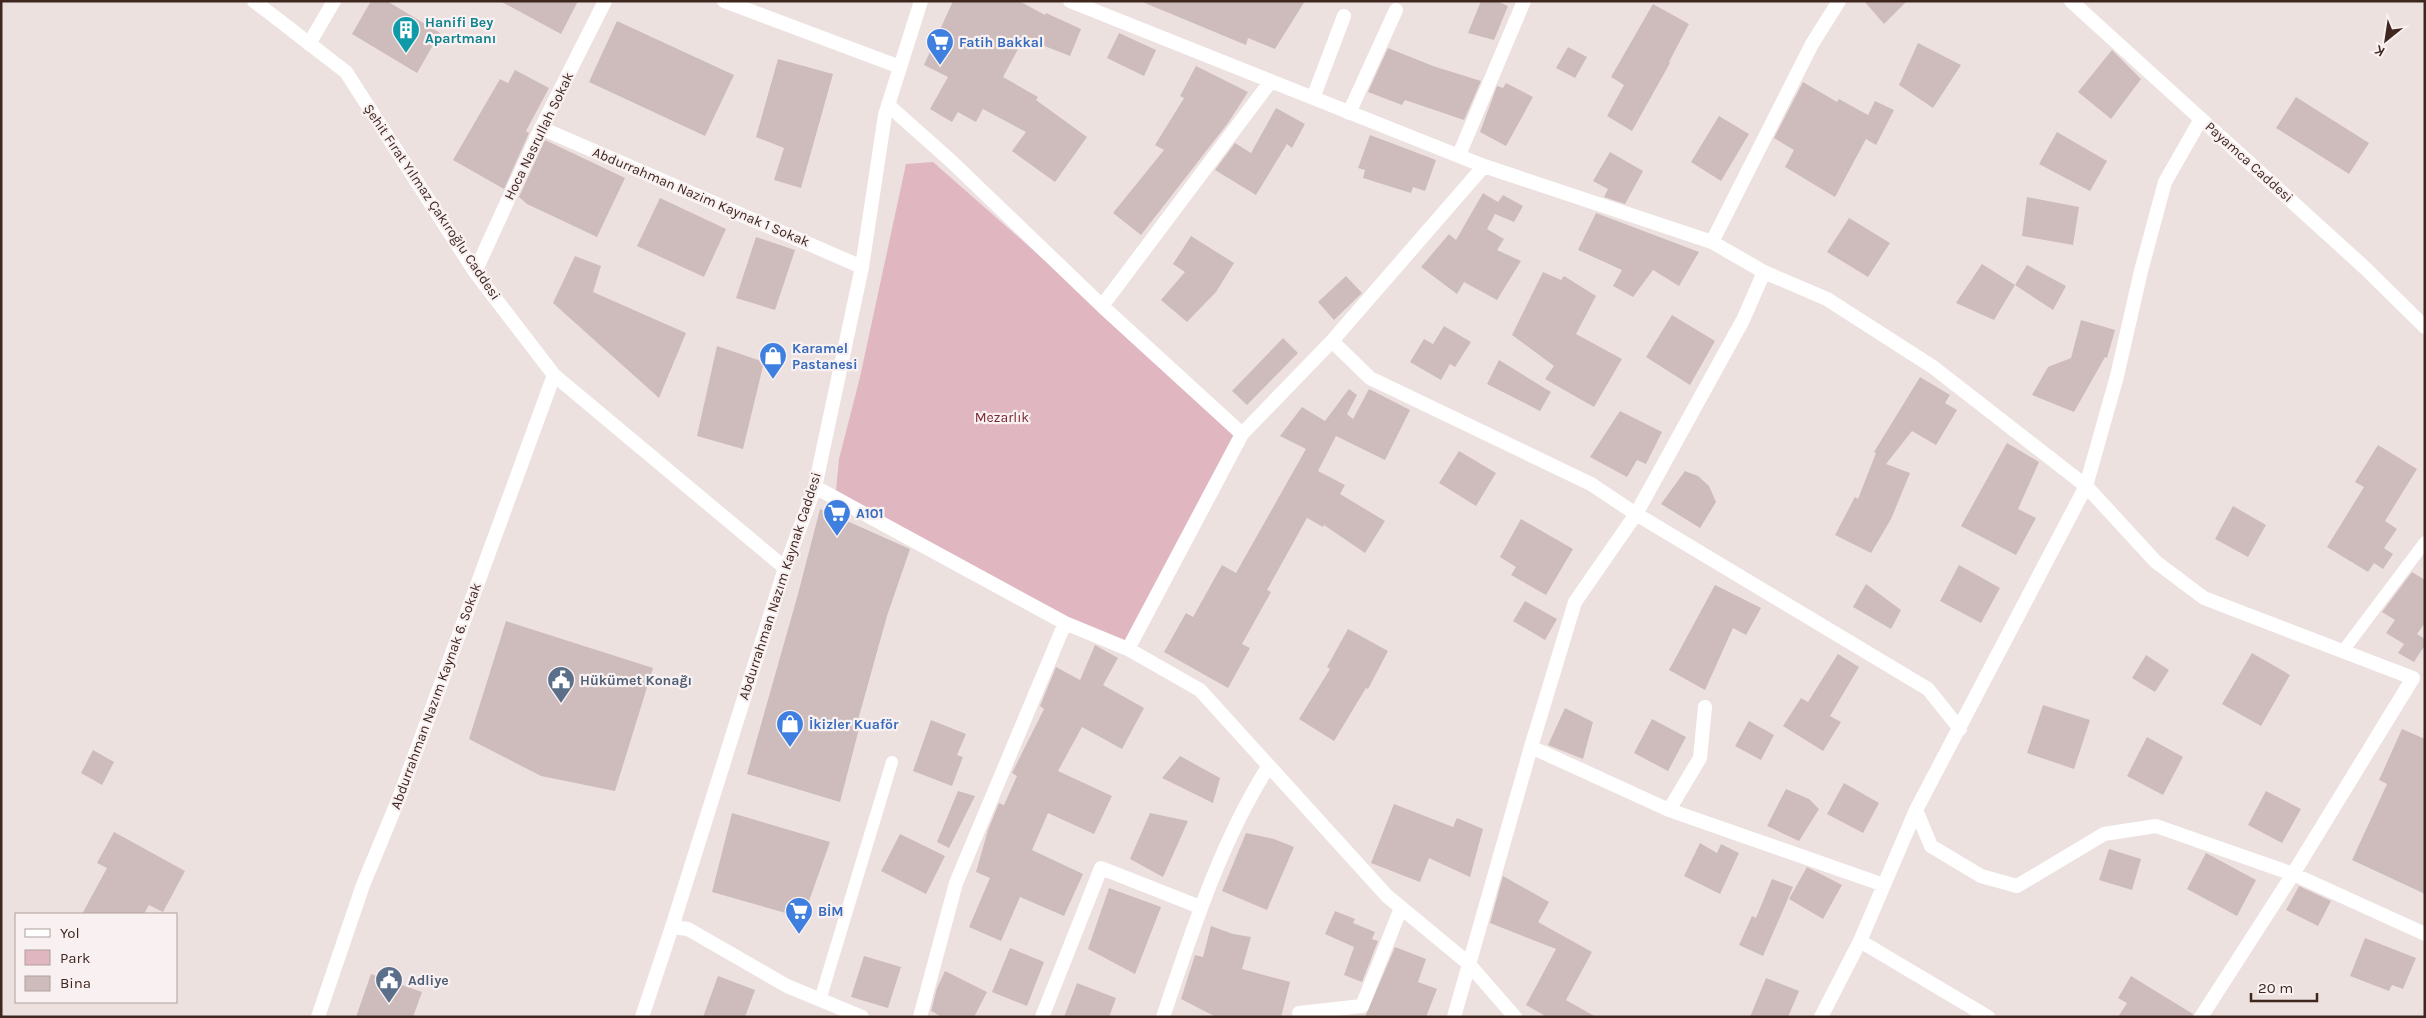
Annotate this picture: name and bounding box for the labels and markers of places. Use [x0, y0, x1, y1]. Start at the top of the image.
place label: Hanifi Bey Apartmanı [425, 14, 496, 47]
building icon: Hanifi Bey Apartmanı [391, 15, 421, 54]
supermarket icon: Fatih Bakkal [925, 27, 955, 66]
place label: Fatih Bakkal [959, 34, 1043, 51]
place label: Karamel Pastanesi [792, 340, 858, 373]
shop icon: Karamel Pastanesi [758, 341, 788, 380]
supermarket icon: A101 [822, 498, 852, 537]
place label: A101 [856, 505, 884, 522]
public building icon: Hükümet Konağı [546, 665, 576, 704]
place label: Hükümet Konağı [580, 672, 692, 689]
shop icon: İkizler Kuaför [775, 709, 805, 748]
place label: İkizler Kuaför [809, 716, 899, 733]
supermarket icon: BİM [784, 896, 814, 935]
place label: BİM [818, 903, 844, 920]
public building icon: Adliye [374, 965, 404, 1004]
place label: Adliye [408, 972, 449, 989]

